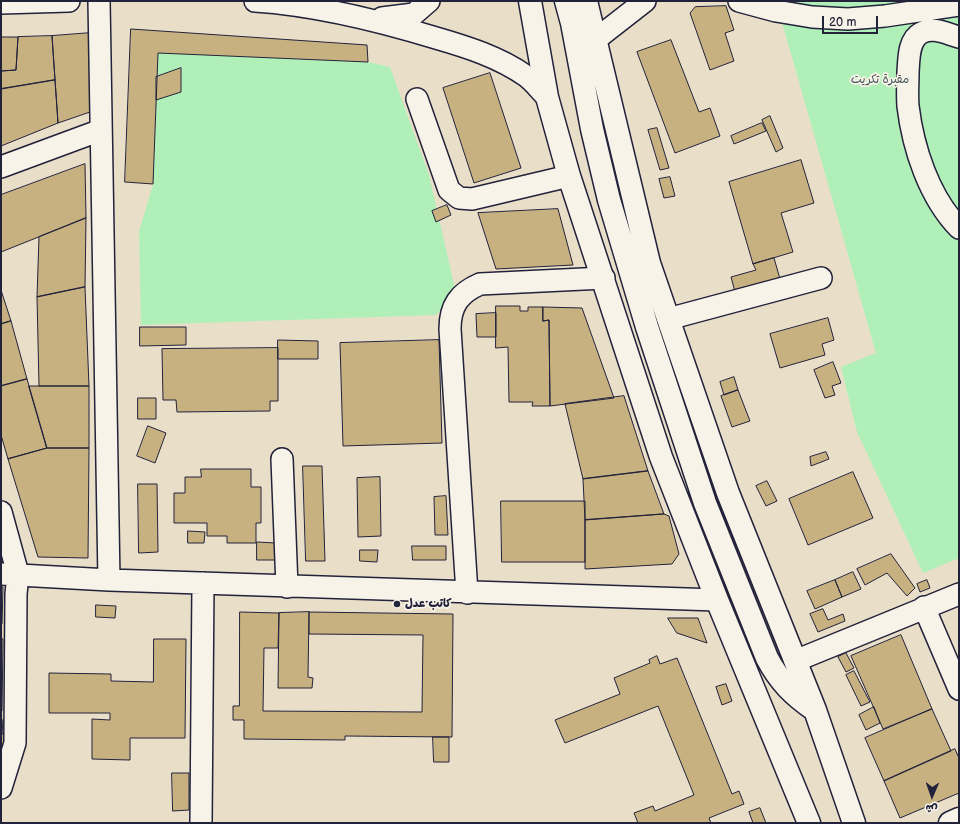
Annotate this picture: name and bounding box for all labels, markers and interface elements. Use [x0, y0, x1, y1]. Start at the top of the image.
scale bar [824, 8, 880, 34]
text: 20 m [829, 15, 856, 30]
park label: مقبرة تكريت [851, 73, 909, 87]
place label: كاتب عدل [405, 597, 452, 611]
marker: كاتب عدل [392, 599, 402, 609]
north arrow [912, 776, 952, 816]
text: ش [925, 802, 938, 815]

